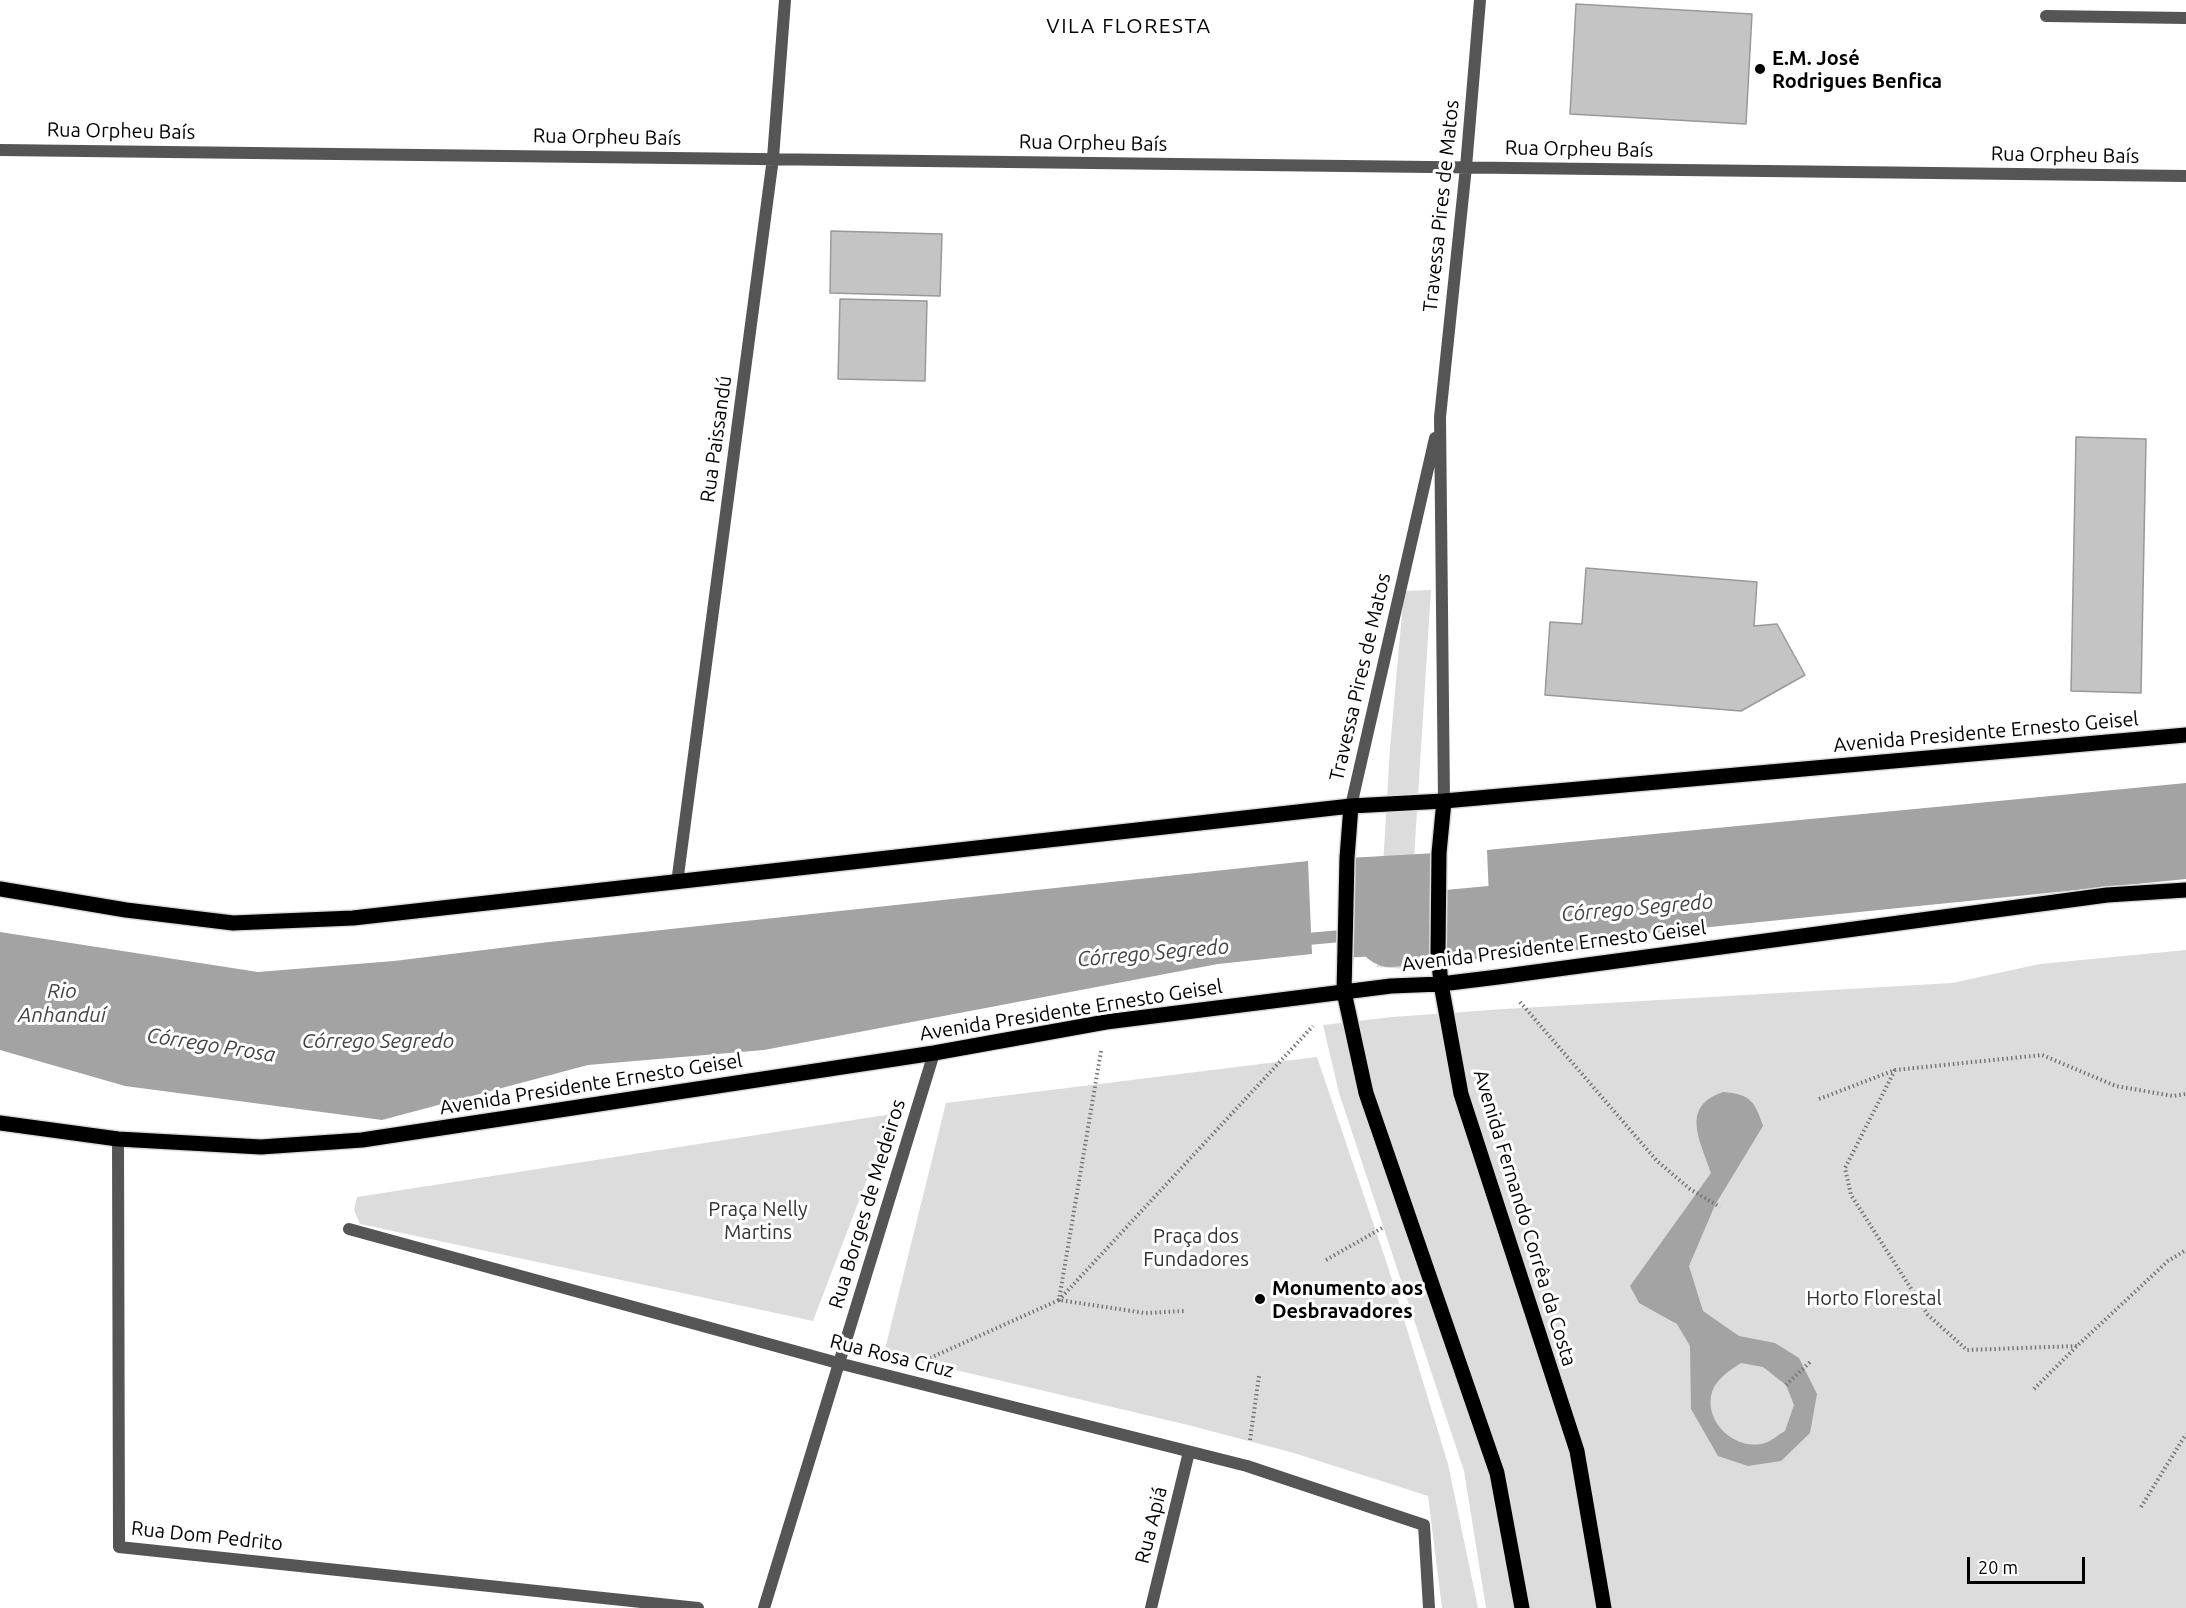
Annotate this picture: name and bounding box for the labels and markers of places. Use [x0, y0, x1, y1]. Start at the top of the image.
place label: E.M. José Rodrigues Benfica [1772, 46, 1942, 93]
marker: E.M. José Rodrigues Benfica [1753, 62, 1767, 76]
place label: Monumento aos Desbravadores [1272, 1276, 1423, 1323]
marker: Monumento aos Desbravadores [1253, 1292, 1267, 1306]

